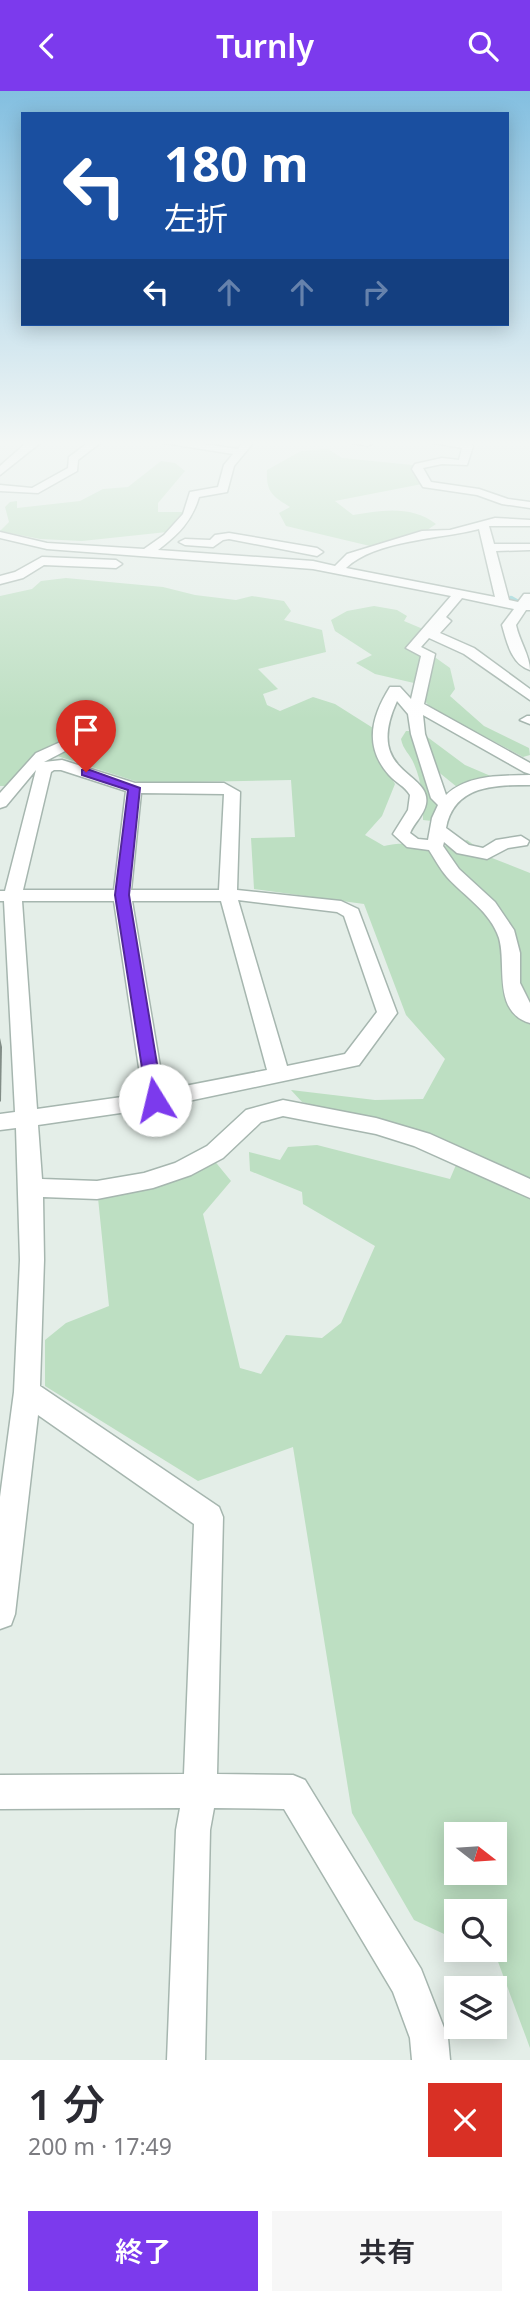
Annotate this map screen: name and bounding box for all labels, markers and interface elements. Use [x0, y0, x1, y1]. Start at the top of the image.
text: Turnly [216, 24, 314, 67]
icon: back [28, 27, 66, 65]
icon: search [464, 27, 502, 65]
text: 180 m [164, 130, 309, 196]
icon: left [49, 140, 140, 231]
text: 左折 [164, 196, 228, 239]
icon: left [137, 273, 175, 311]
icon: ahead [210, 273, 248, 311]
icon: ahead [283, 273, 321, 311]
icon: right [356, 273, 394, 311]
pin [56, 700, 116, 772]
icon: arrive [67, 711, 105, 749]
position arrow [118, 1063, 192, 1137]
north arrow [444, 1822, 508, 1885]
map controls [444, 1822, 507, 2039]
button: search [444, 1899, 507, 1962]
button: layers [444, 1976, 507, 2039]
text: 1 分 [28, 2075, 105, 2132]
button: close [428, 2083, 502, 2157]
text: 200 m · 17:49 [28, 2130, 172, 2162]
button: 終了 [28, 2211, 258, 2291]
button: 共有 [272, 2211, 502, 2291]

